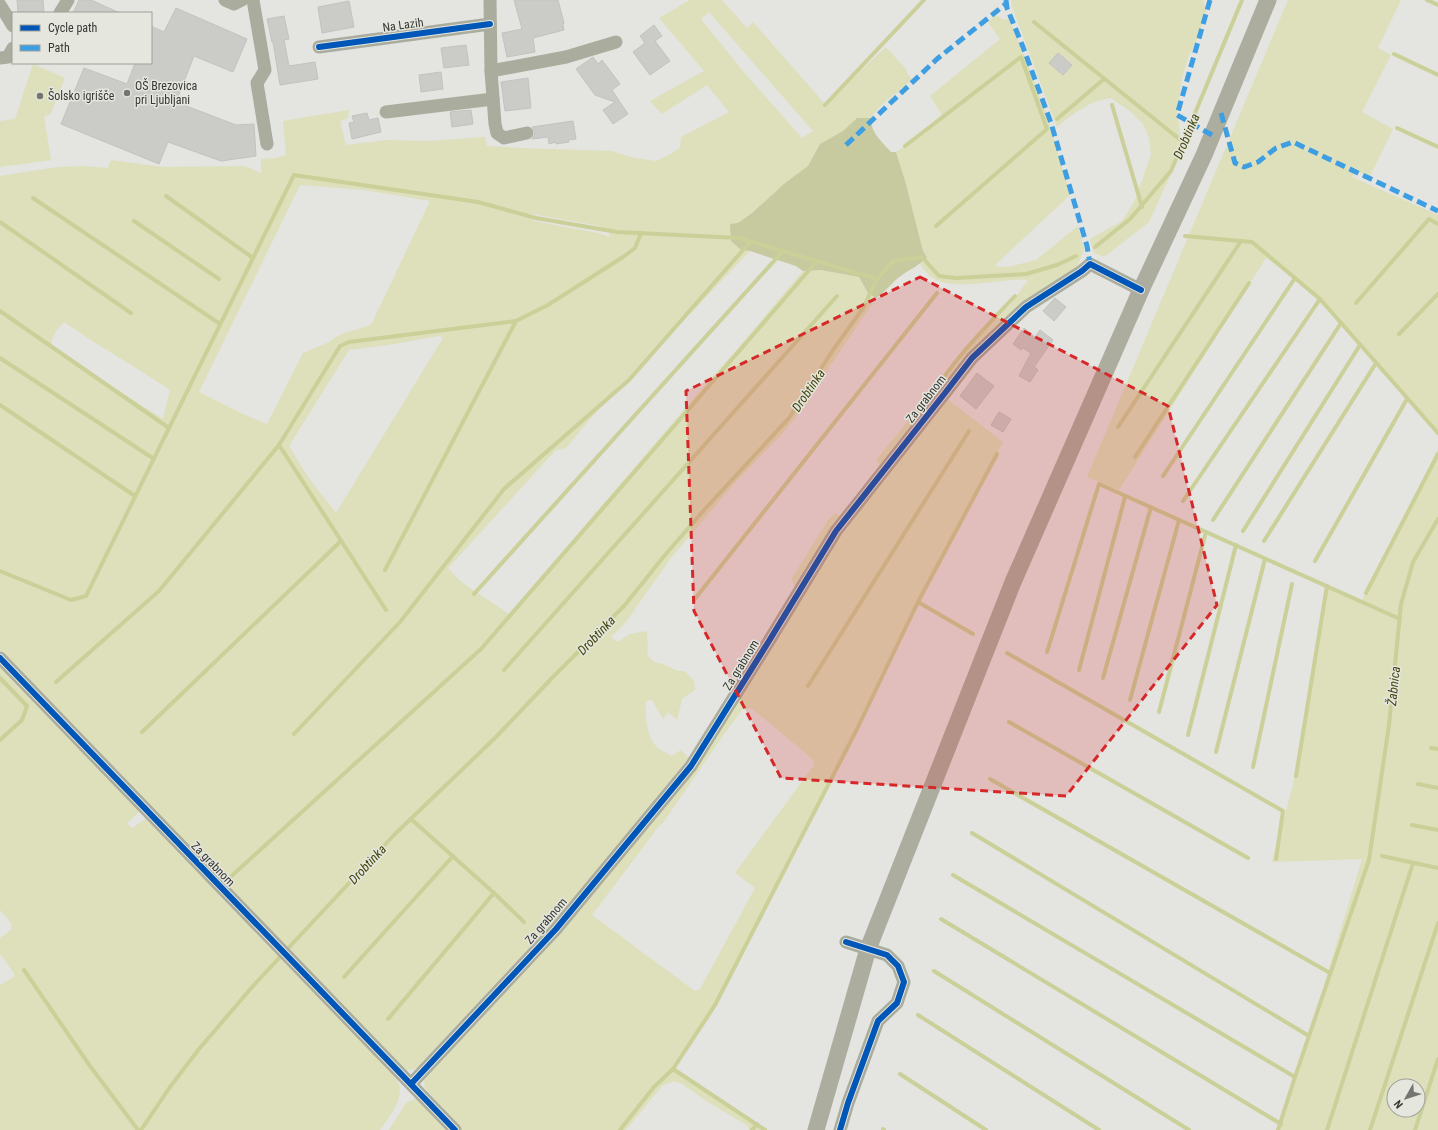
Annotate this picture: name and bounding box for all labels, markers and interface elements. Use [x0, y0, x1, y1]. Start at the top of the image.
legend [12, 12, 152, 64]
street label: Na Lazih [382, 15, 425, 35]
text: Cycle path [48, 21, 98, 35]
text: Path [48, 41, 70, 55]
place label: OŠ Brezovica pri Ljubljani [135, 78, 197, 107]
place label: Šolsko igrišče [48, 88, 115, 103]
marker: OŠ Brezovica pri Ljubljani [122, 88, 132, 98]
marker: Šolsko igrišče [35, 91, 45, 101]
water label: Drobtinka [1170, 111, 1203, 161]
water label: Drobtinka [789, 366, 828, 414]
street label: Za grabnom [903, 372, 949, 426]
water label: Drobtinka [574, 613, 618, 658]
street label: Za grabnom [720, 637, 762, 693]
water label: Žabnica [1384, 666, 1403, 708]
street label: Za grabnom [188, 839, 238, 889]
water label: Drobtinka [346, 842, 389, 887]
street label: Za grabnom [522, 895, 570, 947]
north arrow [1386, 1078, 1426, 1118]
text: N [1391, 1097, 1406, 1111]

